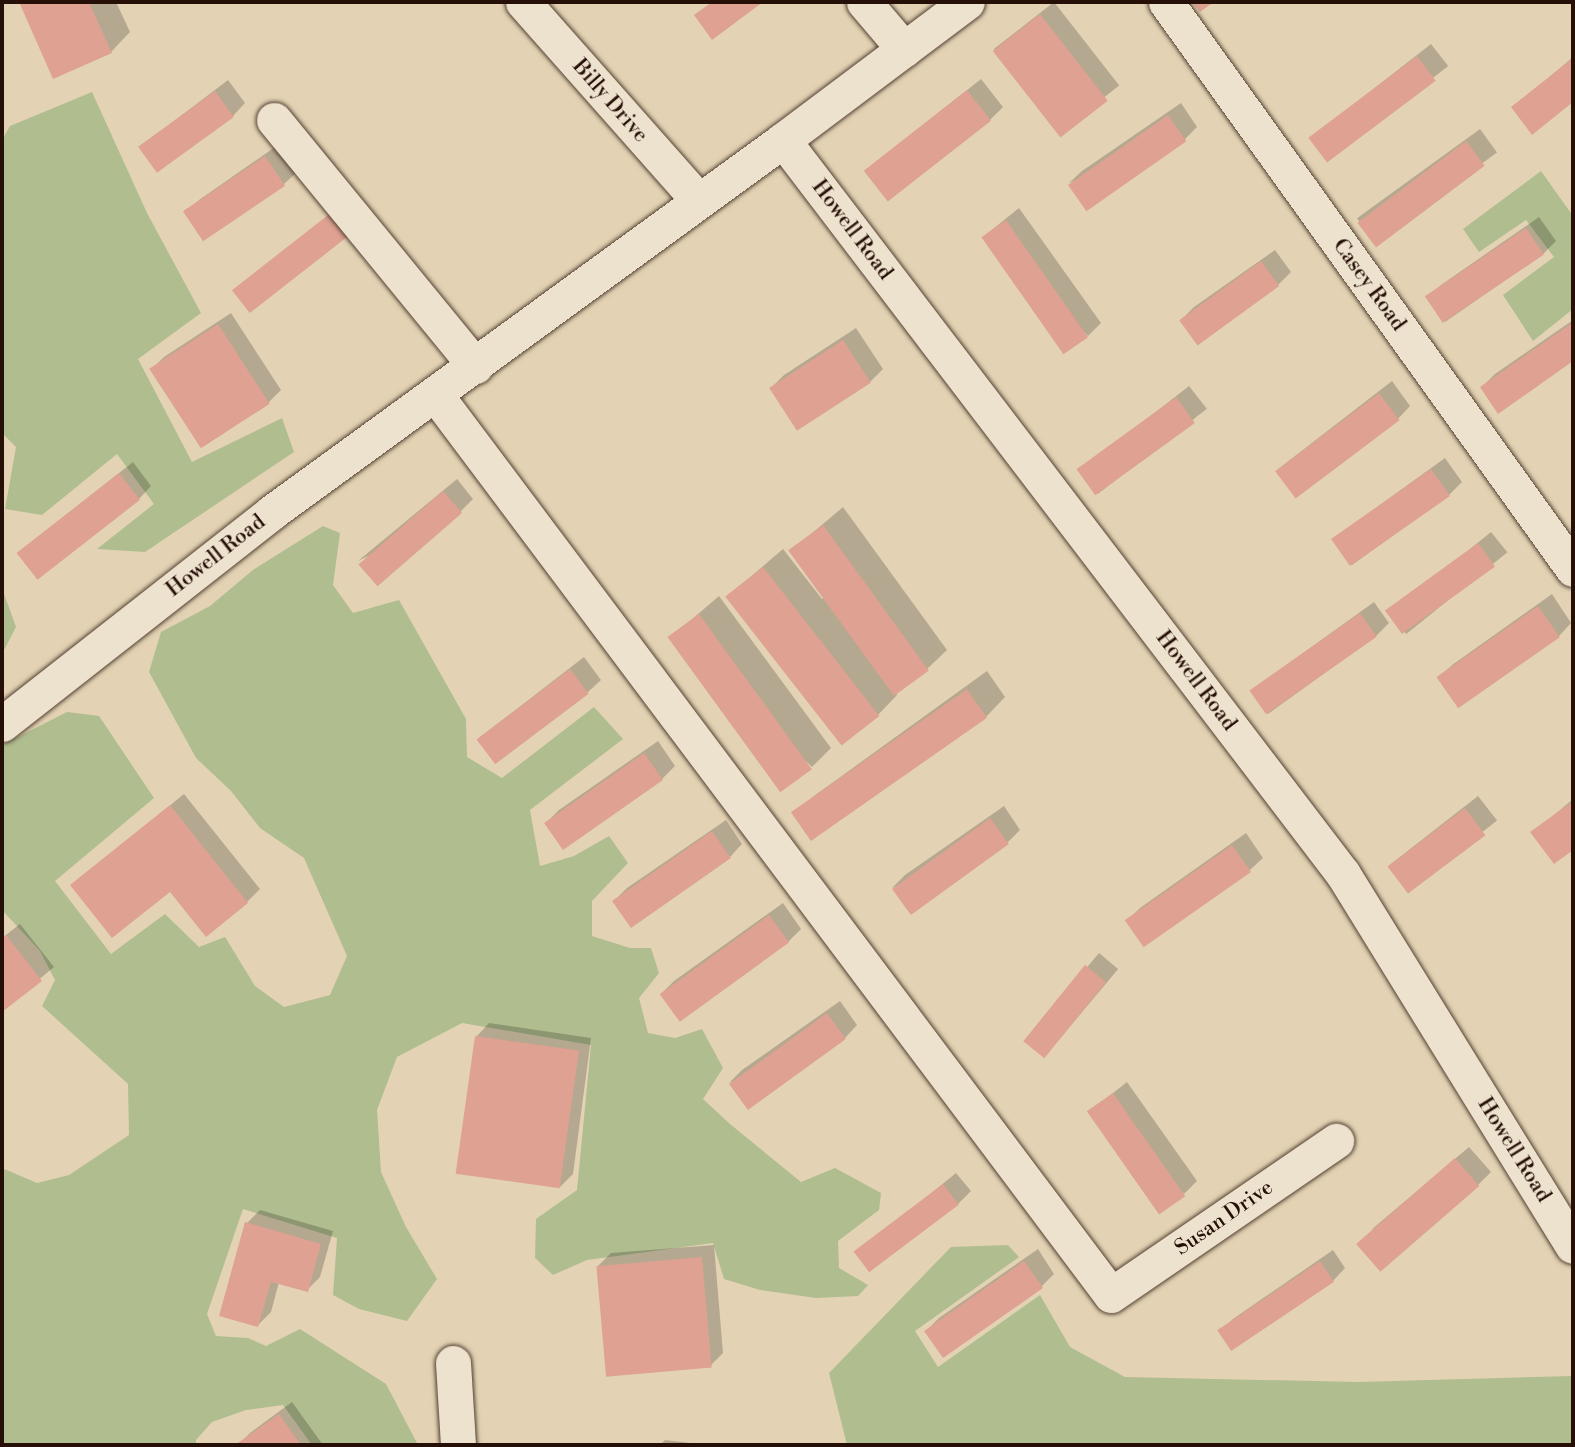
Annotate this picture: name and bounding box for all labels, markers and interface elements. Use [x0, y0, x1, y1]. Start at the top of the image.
street label: Billy Drive [567, 54, 653, 148]
street label: Howell Road [806, 175, 898, 285]
street label: Casey Road [1327, 234, 1411, 336]
street label: Howell Road [161, 510, 271, 602]
street label: Howell Road [1150, 626, 1242, 736]
street label: Howell Road [1472, 1093, 1556, 1207]
street label: Susan Drive [1170, 1175, 1278, 1261]

